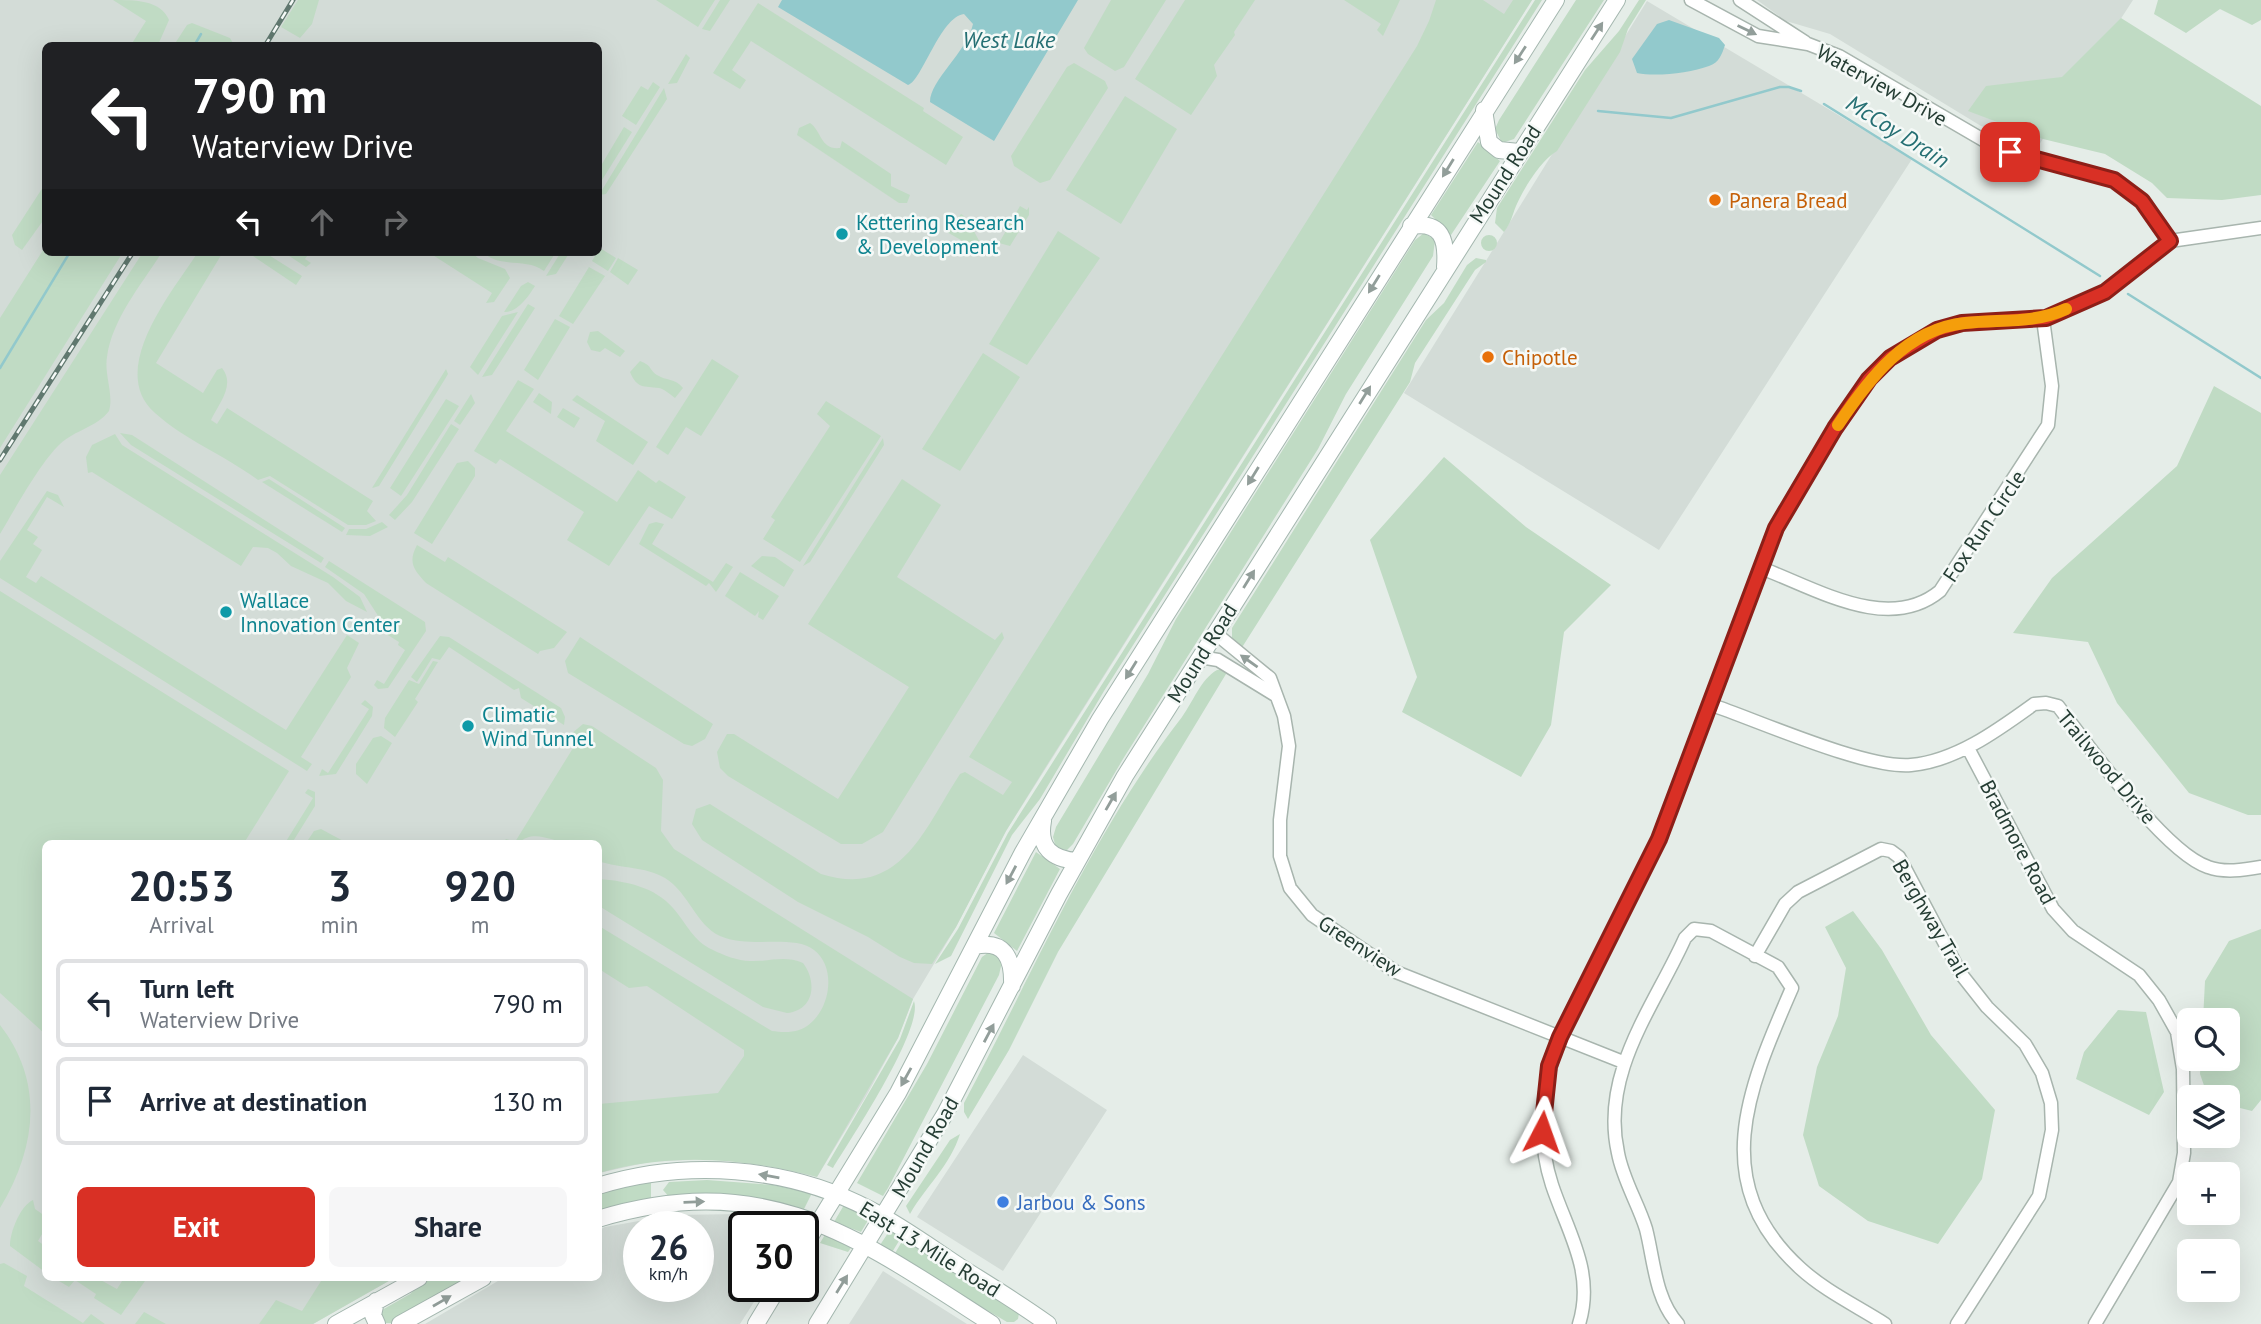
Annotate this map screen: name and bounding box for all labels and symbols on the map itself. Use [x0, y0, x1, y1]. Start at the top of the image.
one-way arrow [1590, 22, 1603, 41]
one-way arrow [1737, 24, 1757, 36]
water label: West Lake [963, 25, 1056, 54]
street label: Waterview Drive [1812, 38, 1952, 132]
one-way arrow [1513, 46, 1527, 64]
water label: McCoy Drain [1841, 88, 1955, 174]
street label: Mound Road [1463, 120, 1547, 228]
pin [1980, 122, 2040, 182]
one-way arrow [1441, 158, 1454, 178]
place label: Panera Bread [1729, 187, 1848, 214]
marker: Panera Bread [1707, 192, 1723, 208]
place label: Kettering Research & Development [856, 209, 1024, 260]
marker: Kettering Research & Development [834, 226, 850, 242]
one-way arrow [1368, 274, 1381, 293]
place label: Chipotle [1502, 344, 1578, 371]
marker: Chipotle [1480, 349, 1496, 365]
one-way arrow [1358, 386, 1371, 405]
street label: Fox Run Circle [1937, 465, 2031, 587]
one-way arrow [1246, 467, 1259, 486]
one-way arrow [1243, 569, 1256, 589]
place label: Wallace Innovation Center [240, 587, 400, 638]
street label: Mound Road [1161, 598, 1243, 708]
marker: Wallace Innovation Center [218, 604, 234, 620]
one-way arrow [1240, 654, 1258, 668]
one-way arrow [1124, 660, 1137, 680]
place label: Climatic Wind Tunnel [482, 701, 593, 752]
street label: Trailwood Drive [2052, 705, 2162, 829]
marker: Climatic Wind Tunnel [460, 718, 476, 734]
street label: Bradmore Road [1974, 775, 2062, 909]
one-way arrow [1105, 792, 1117, 811]
street label: Berghway Trail [1886, 854, 1976, 982]
one-way arrow [1005, 865, 1017, 885]
street label: Greenview [1313, 909, 1407, 983]
one-way arrow [984, 1023, 995, 1043]
one-way arrow [900, 1067, 912, 1087]
street label: Mound Road [885, 1092, 965, 1202]
position arrow [1505, 1095, 1579, 1169]
one-way arrow [758, 1170, 780, 1181]
place label: Jarbou & Sons [1016, 1189, 1146, 1216]
marker: Jarbou & Sons [995, 1194, 1011, 1210]
street label: East 13 Mile Road [855, 1195, 1005, 1303]
one-way arrow [683, 1196, 705, 1208]
speed limit sign: 30 [728, 1211, 819, 1302]
one-way arrow [835, 1275, 848, 1294]
one-way arrow [432, 1295, 451, 1307]

